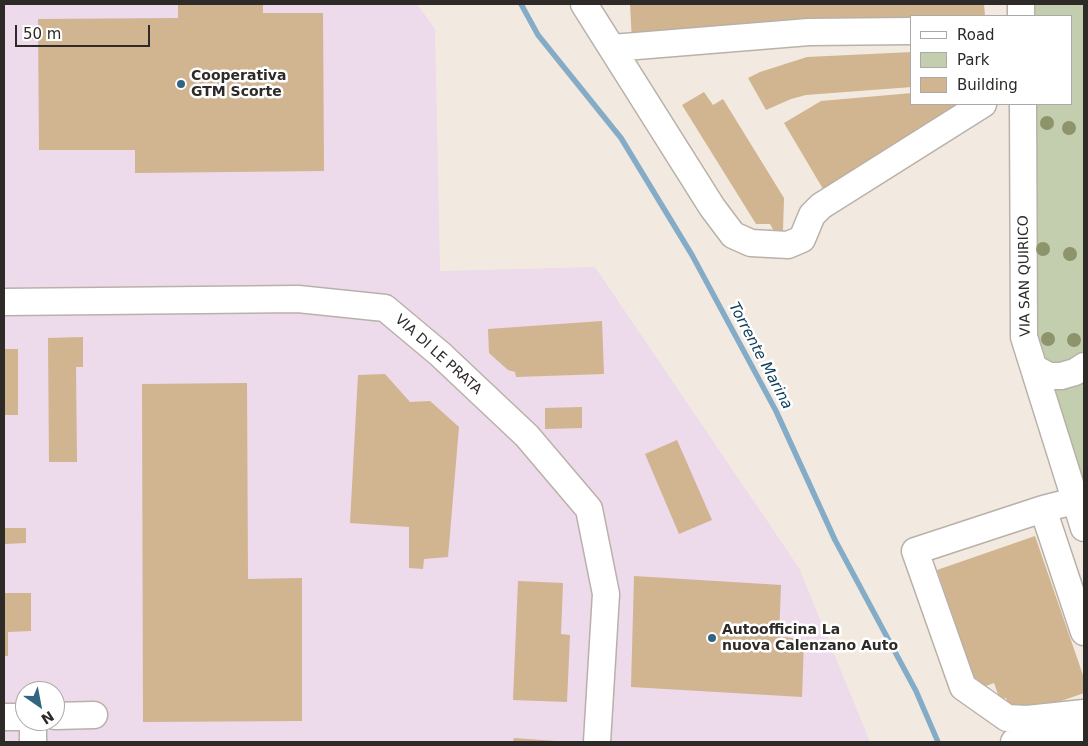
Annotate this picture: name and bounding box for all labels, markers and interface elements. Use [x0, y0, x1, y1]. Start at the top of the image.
scale bar [18, 15, 152, 47]
legend [910, 15, 1073, 105]
text: 50 m [23, 25, 61, 43]
text: Road [957, 26, 995, 44]
text: Park [957, 51, 989, 69]
place label: Cooperativa GTM Scorte [191, 68, 286, 100]
text: Building [957, 76, 1018, 94]
marker: Cooperativa GTM Scorte [175, 78, 187, 90]
street label: VIA SAN QUIRICO [1016, 215, 1034, 337]
water label: Torrente Marina [724, 299, 796, 413]
street label: VIA DI LE PRATA [391, 312, 485, 398]
place label: Autoofficina La nuova Calenzano Auto [722, 622, 898, 654]
marker: Autoofficina La nuova Calenzano Auto [706, 632, 718, 644]
north arrow [15, 681, 65, 731]
text: N [38, 708, 57, 728]

